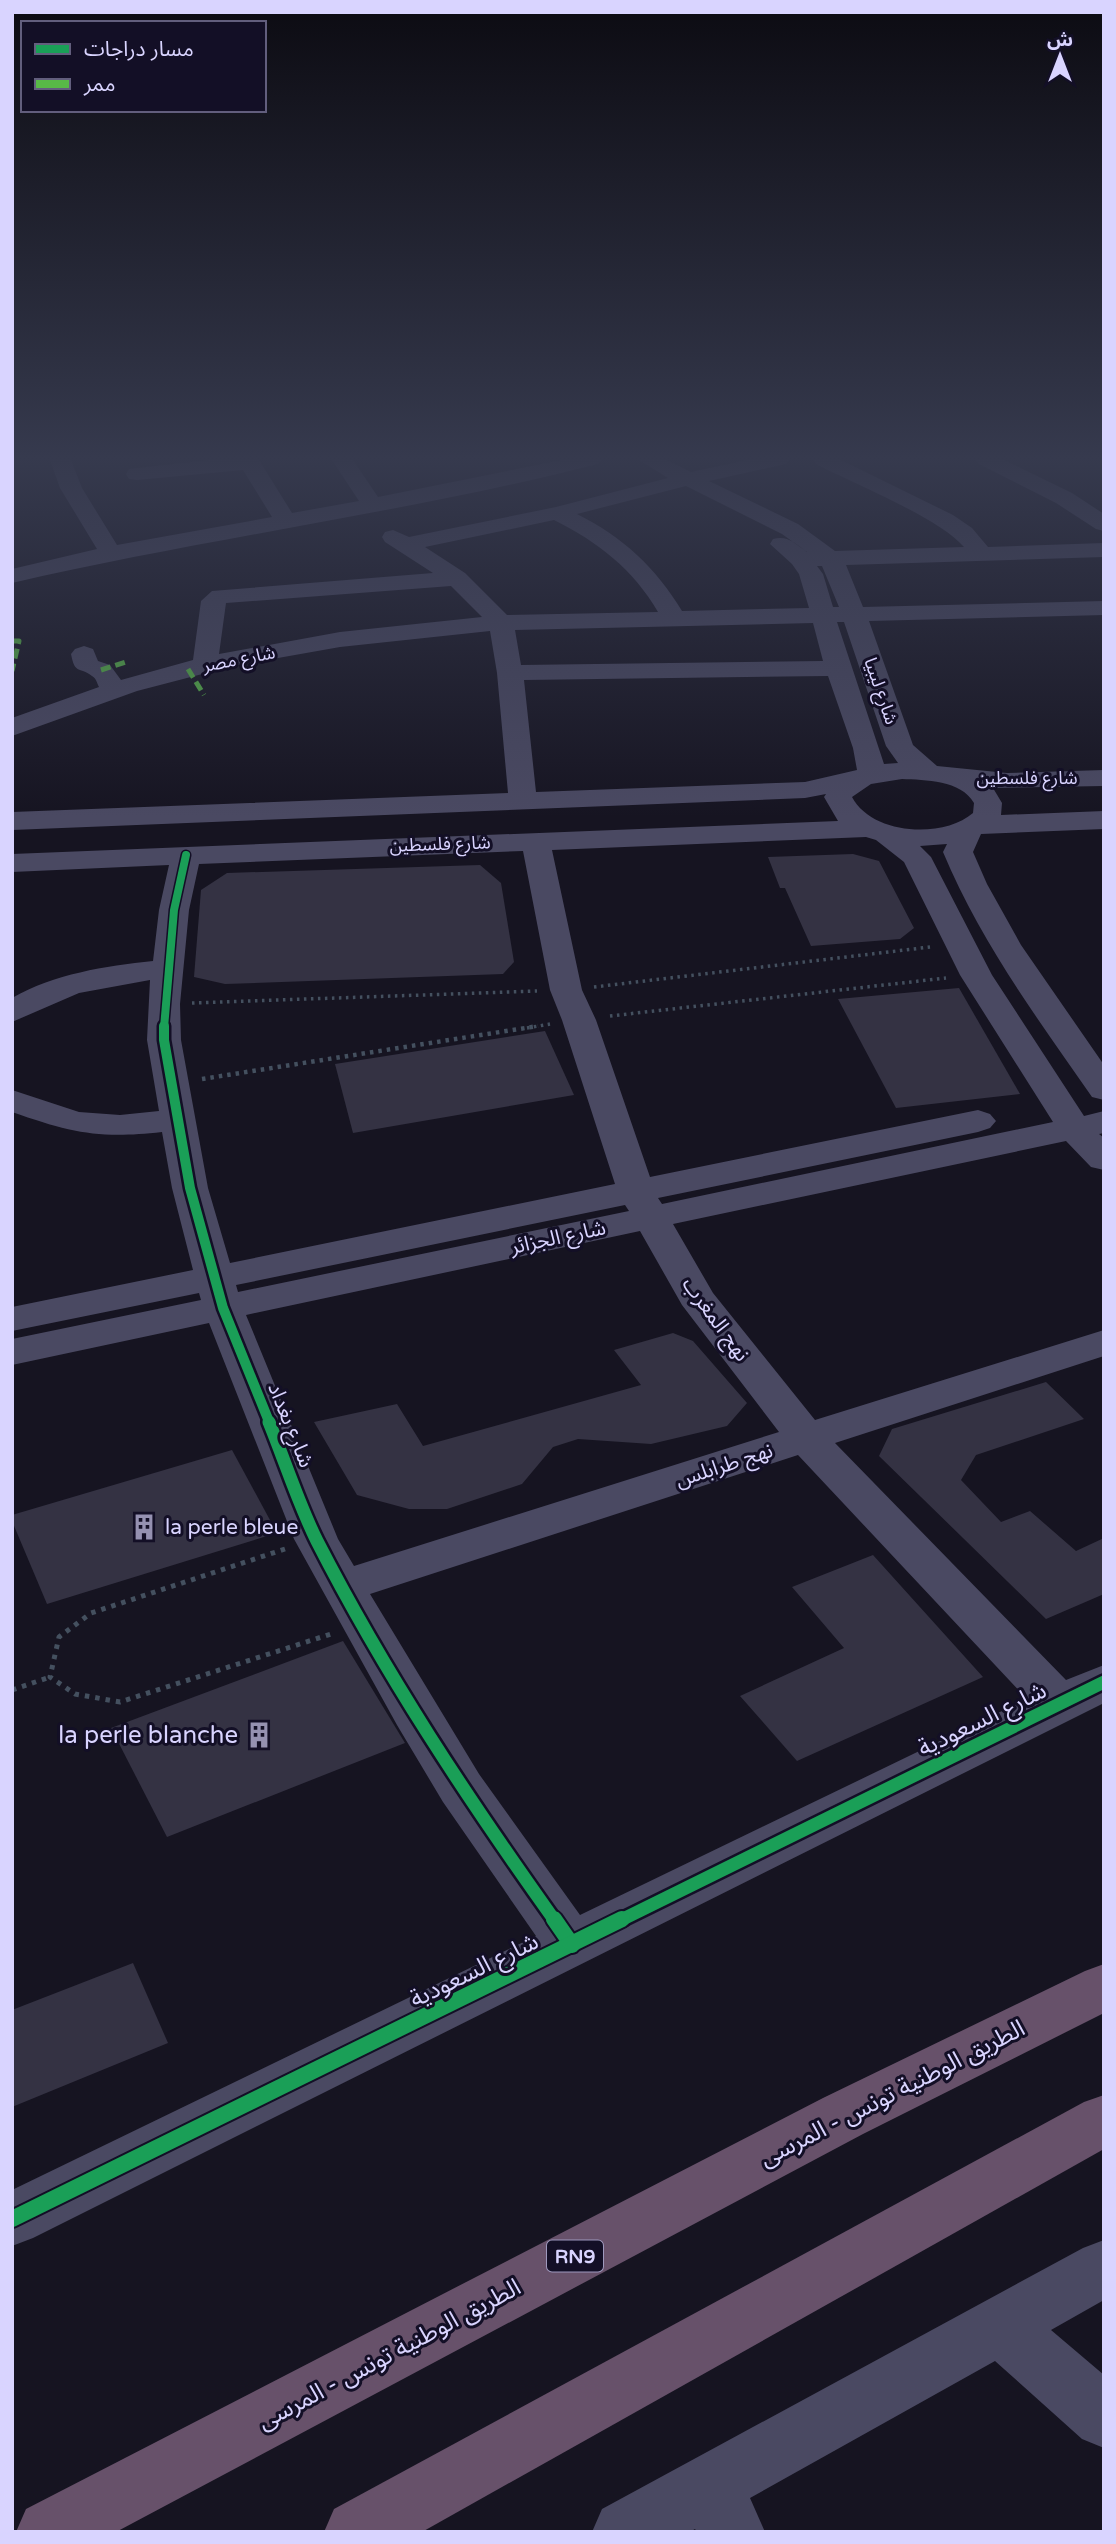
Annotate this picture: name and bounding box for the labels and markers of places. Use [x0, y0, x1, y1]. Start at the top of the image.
building icon: la perle bleue [129, 1512, 159, 1542]
place label: la perle bleue [165, 1515, 298, 1540]
building icon: la perle blanche [244, 1720, 274, 1750]
place label: la perle blanche [58, 1721, 238, 1750]

